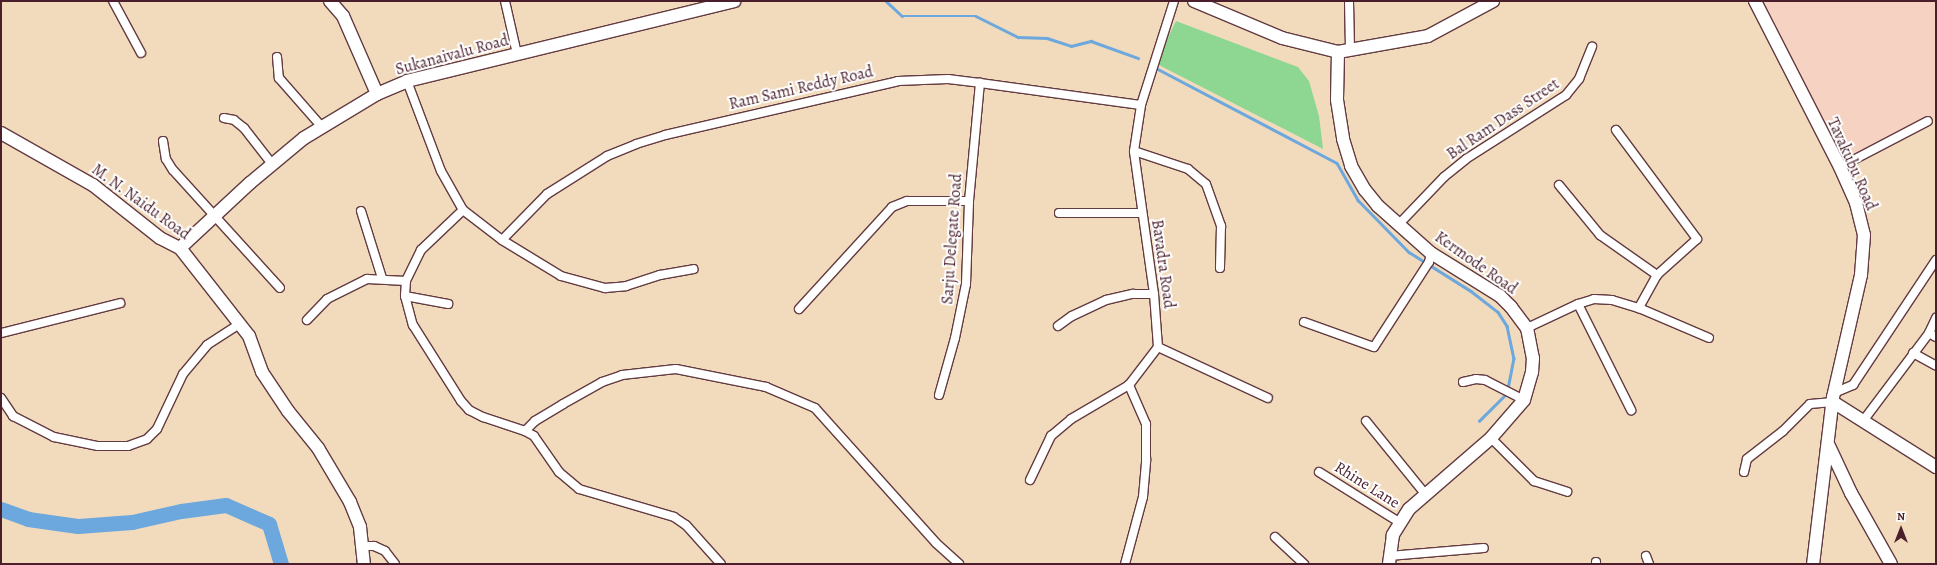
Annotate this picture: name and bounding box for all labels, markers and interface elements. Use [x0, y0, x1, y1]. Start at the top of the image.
street label: Sukanaivalu Road [393, 31, 511, 79]
street label: Ram Sami Reddy Road [727, 62, 875, 114]
street label: Bal Ram Dass Street [1443, 74, 1563, 164]
street label: Tavakubu Road [1823, 115, 1881, 213]
street label: M. N. Naidu Road [88, 160, 194, 244]
street label: Sarju Delegate Road [938, 173, 966, 305]
street label: Bavadra Road [1147, 218, 1179, 310]
street label: Kermode Road [1431, 227, 1521, 299]
street label: Rhine Lane [1331, 457, 1403, 513]
north arrow [1881, 509, 1921, 549]
text: N [1897, 509, 1905, 524]

